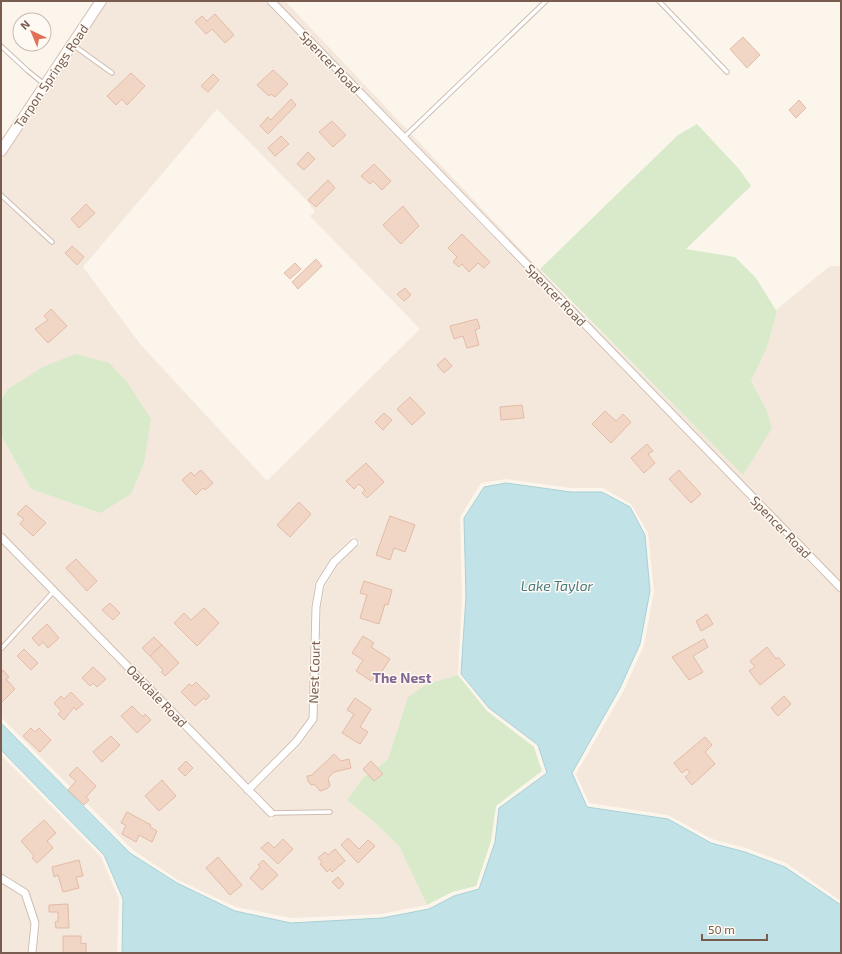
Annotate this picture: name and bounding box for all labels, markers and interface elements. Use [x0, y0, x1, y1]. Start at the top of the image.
north arrow [12, 12, 52, 52]
text: N [17, 17, 32, 32]
street label: Tarpon Springs Road [10, 21, 92, 131]
street label: Spencer Road [296, 28, 364, 96]
street label: Spencer Road [522, 261, 590, 329]
street label: Spencer Road [747, 493, 815, 561]
water label: Lake Taylor [521, 577, 594, 594]
street label: Nest Court [305, 640, 323, 704]
street label: Oakdale Road [123, 661, 191, 731]
district label: The Nest [373, 669, 432, 686]
scale bar [702, 916, 767, 942]
text: 50 m [708, 922, 735, 936]

